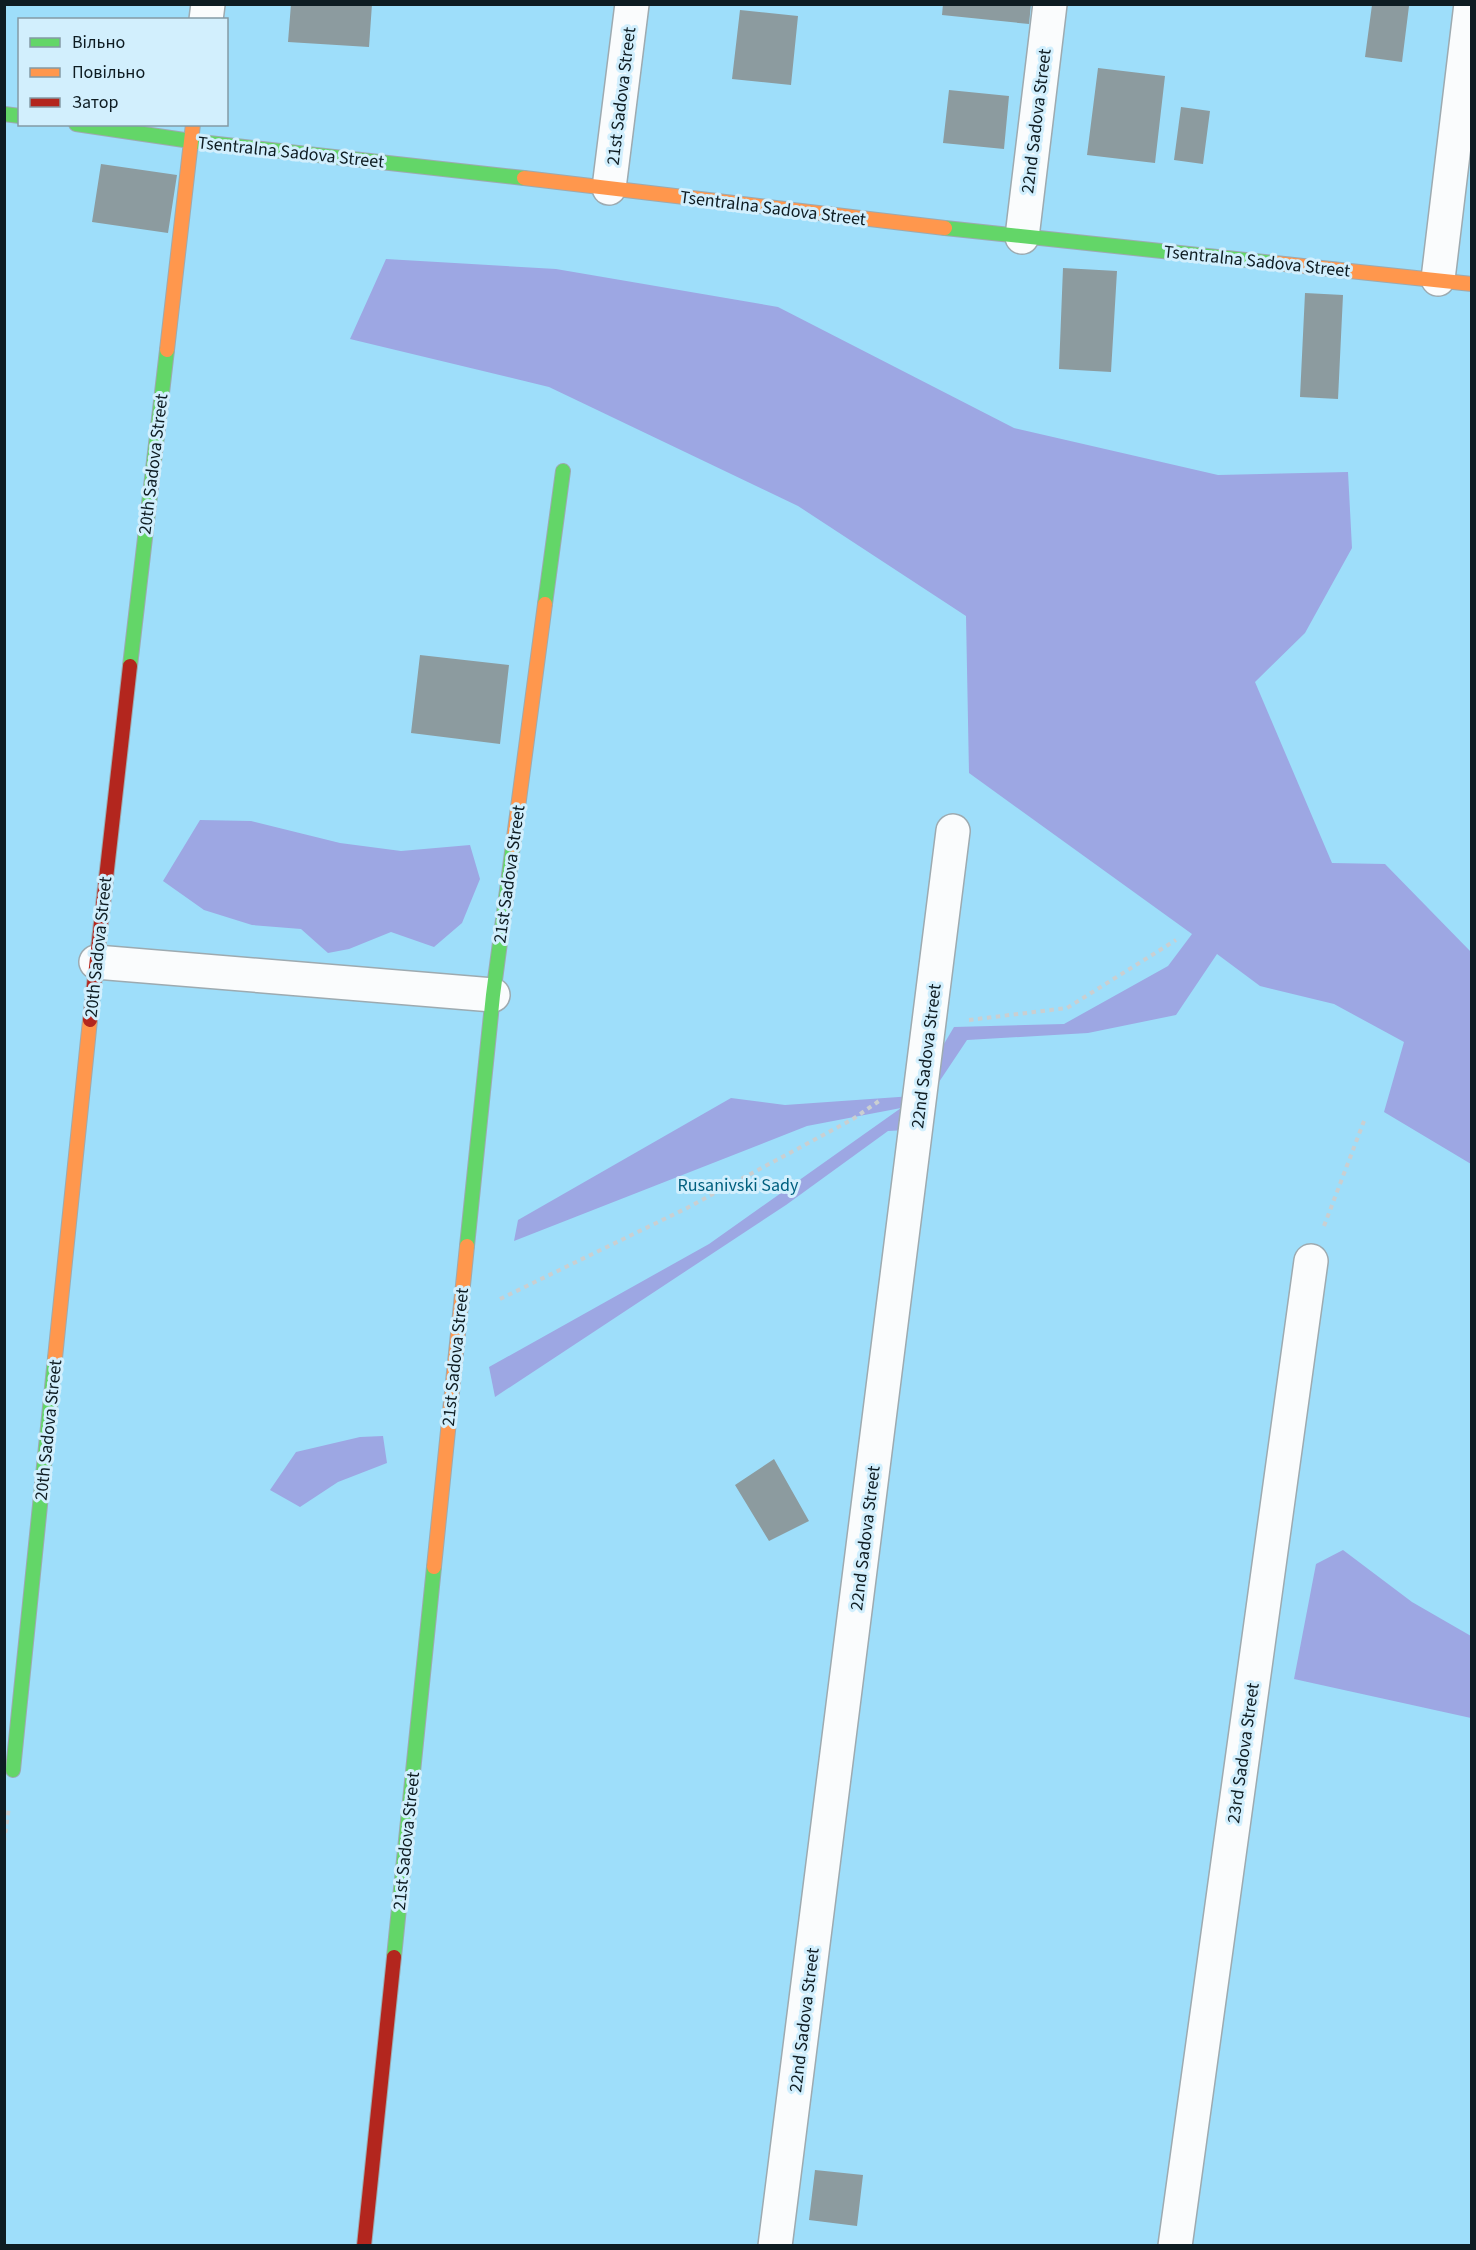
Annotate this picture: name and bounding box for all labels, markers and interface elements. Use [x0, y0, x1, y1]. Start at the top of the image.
legend [18, 18, 228, 126]
street label: 21st Sadova Street [601, 26, 642, 167]
text: Вільно [72, 30, 125, 55]
street label: 22nd Sadova Street [1015, 47, 1058, 195]
text: Повільно [72, 60, 145, 85]
text: Затор [72, 90, 119, 115]
street label: Tsentralna Sadova Street [197, 130, 385, 175]
street label: Tsentralna Sadova Street [679, 185, 867, 232]
street label: Tsentralna Sadova Street [1163, 239, 1351, 284]
street label: 20th Sadova Street [132, 392, 175, 536]
street label: 21st Sadova Street [487, 804, 532, 945]
street label: 20th Sadova Street [79, 875, 118, 1019]
street label: 22nd Sadova Street [905, 982, 948, 1130]
park label: Rusanivski Sady [678, 1173, 799, 1198]
street label: 21st Sadova Street [436, 1287, 475, 1427]
street label: 20th Sadova Street [29, 1358, 68, 1502]
street label: 22nd Sadova Street [844, 1464, 887, 1612]
street label: 23rd Sadova Street [1221, 1681, 1266, 1825]
street label: 21st Sadova Street [387, 1771, 426, 1911]
street label: 22nd Sadova Street [783, 1946, 826, 2094]

